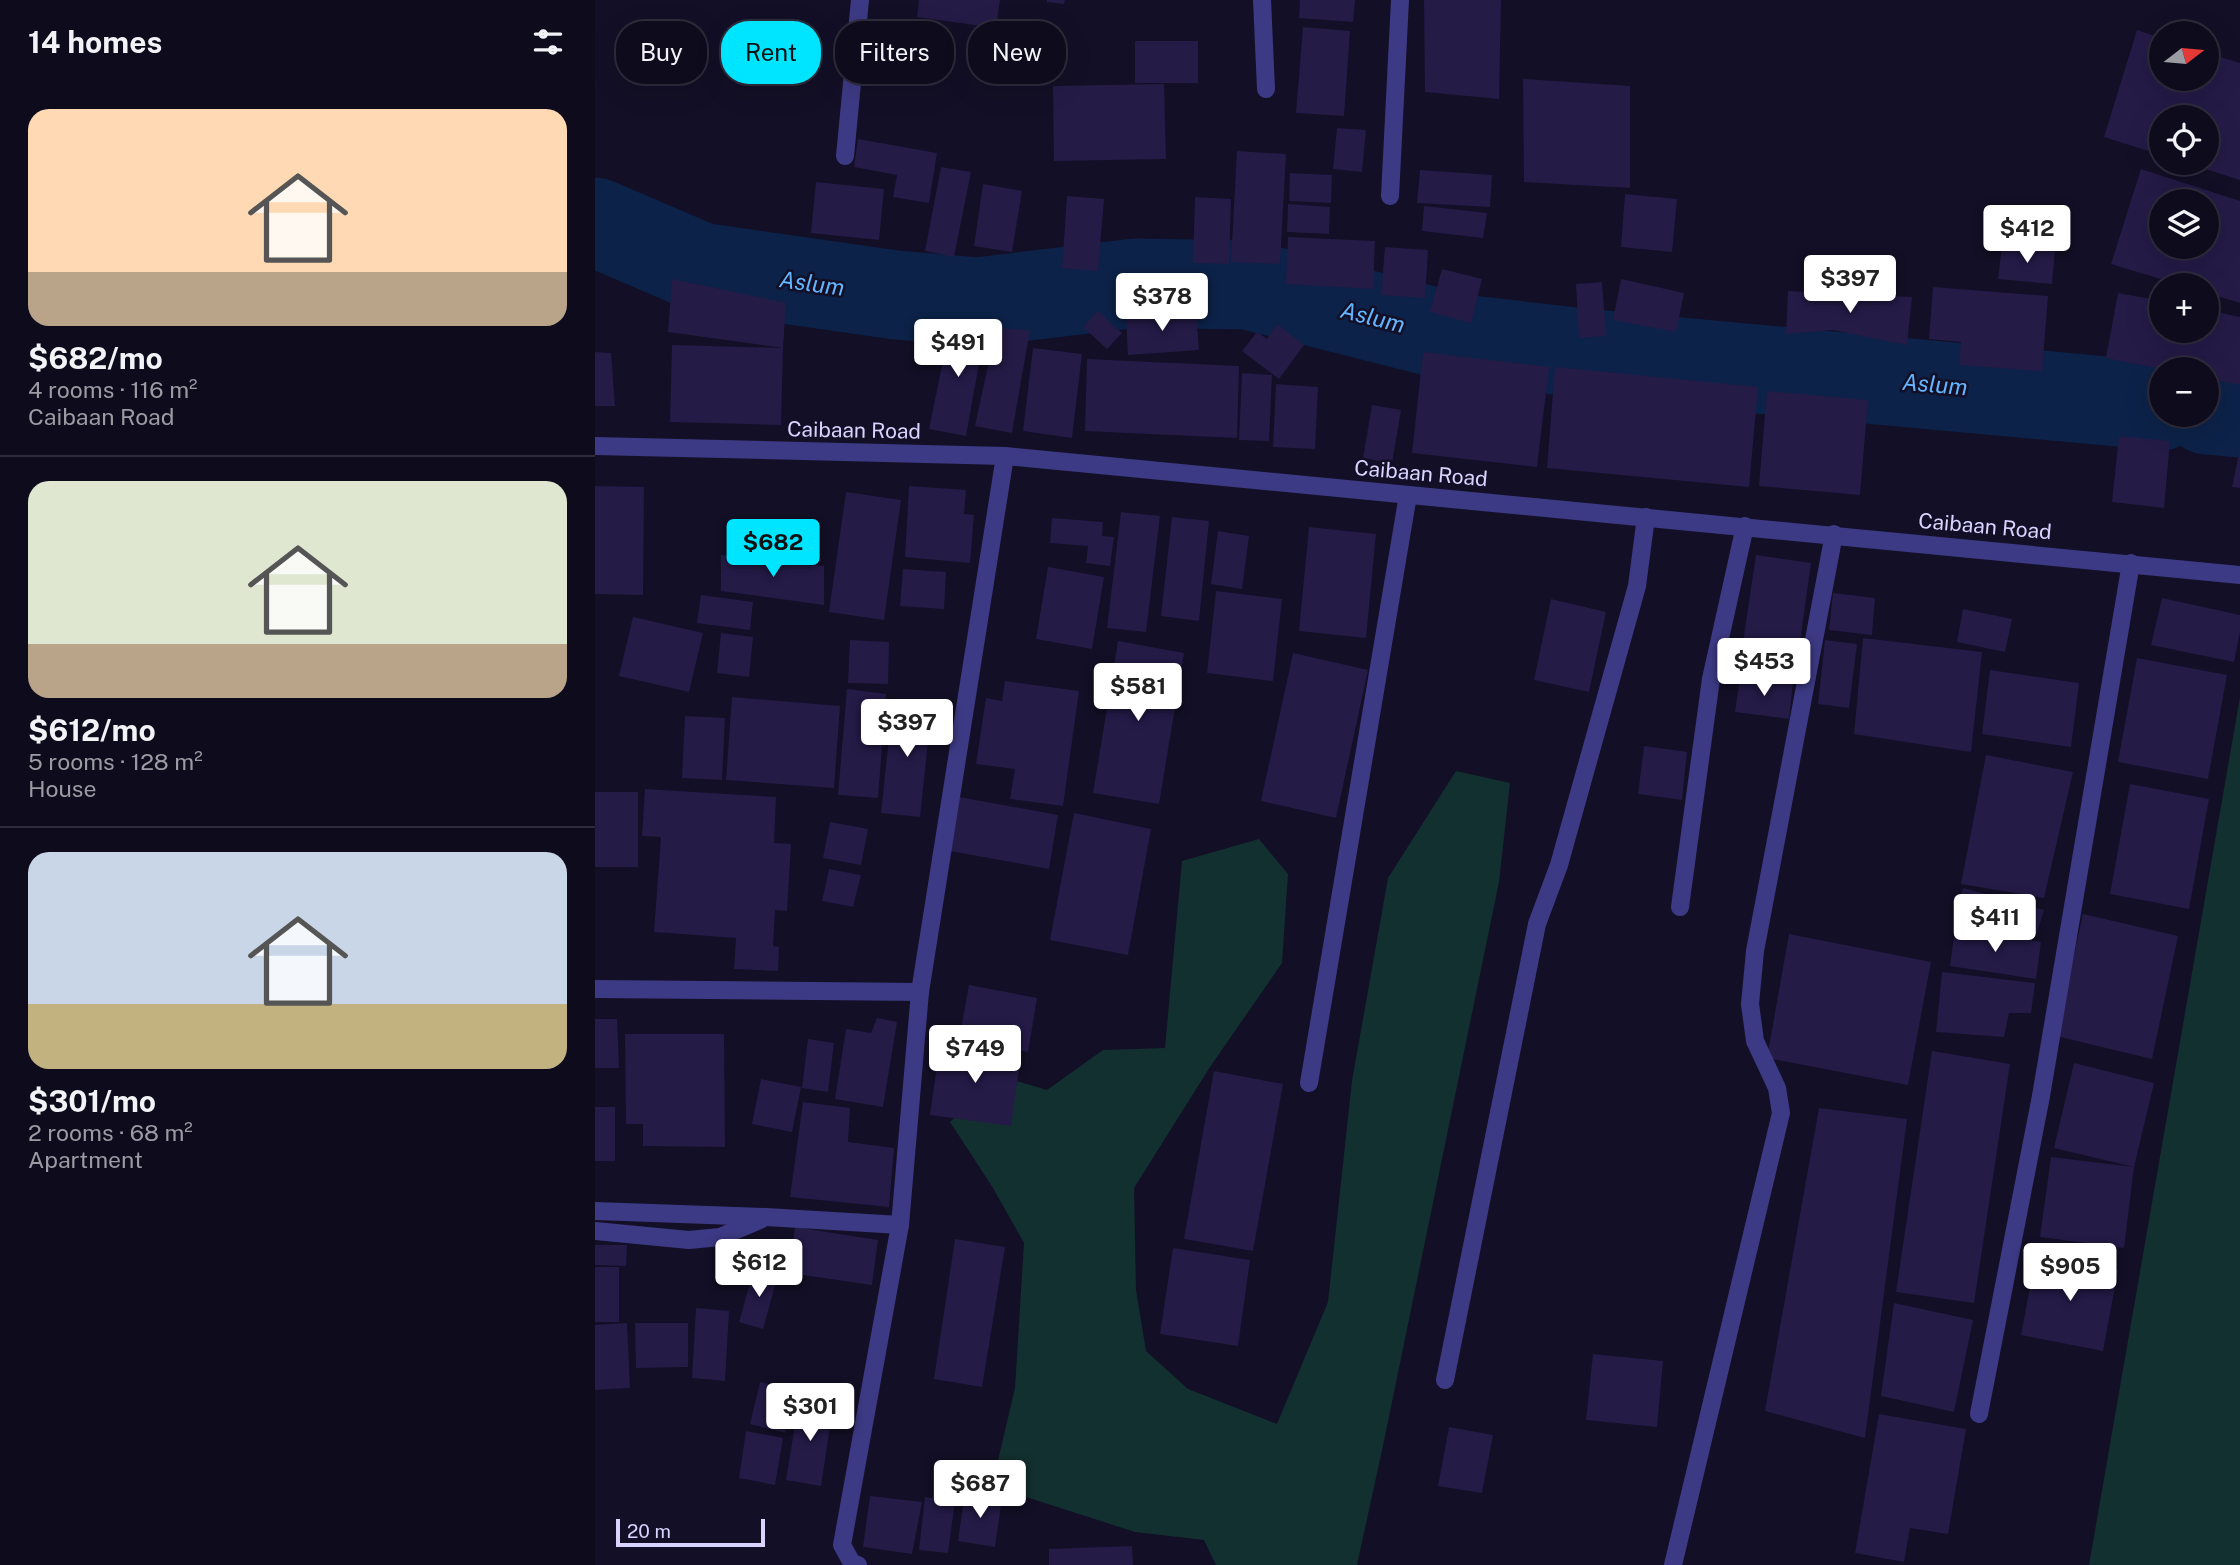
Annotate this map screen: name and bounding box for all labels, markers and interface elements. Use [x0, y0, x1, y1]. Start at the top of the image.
chip: Buy [616, 21, 707, 84]
chip: Rent [721, 21, 821, 84]
chip: Filters [835, 21, 954, 84]
chip: New [968, 21, 1066, 84]
north arrow [2149, 21, 2219, 91]
map controls [2149, 21, 2219, 427]
icon: filters [529, 23, 567, 61]
text: 14 homes [28, 24, 162, 60]
button: locate [2149, 105, 2219, 175]
icon: home [235, 155, 361, 281]
button: layers [2149, 189, 2219, 259]
pin: $412 [1986, 205, 2068, 265]
text: $412 [1999, 214, 2055, 241]
pin: $397 [1809, 256, 1891, 315]
text: $397 [1820, 264, 1880, 291]
water label: Aslum [778, 265, 846, 301]
button: + [2149, 273, 2219, 343]
pin: $378 [1121, 274, 1203, 333]
text: $378 [1132, 282, 1192, 309]
water label: Aslum [1338, 296, 1408, 338]
pin: $491 [917, 320, 999, 379]
text: $491 [930, 328, 986, 355]
text: $682/mo [28, 340, 163, 376]
button: − [2149, 357, 2219, 427]
water label: Aslum [1901, 368, 1969, 400]
text: 4 rooms · 116 m² [28, 376, 197, 403]
text: Caibaan Road [28, 403, 175, 430]
street label: Caibaan Road [787, 416, 921, 444]
street label: Caibaan Road [1353, 455, 1489, 491]
street label: Caibaan Road [1917, 508, 2053, 544]
pin: $682 [732, 520, 814, 579]
icon: home [235, 527, 361, 653]
text: $682 [743, 528, 803, 555]
pin: $453 [1723, 638, 1805, 698]
text: $453 [1733, 647, 1795, 674]
pin: $581 [1097, 664, 1179, 723]
text: $581 [1110, 672, 1166, 699]
pin: $397 [866, 700, 948, 759]
text: $397 [877, 708, 937, 735]
text: $612/mo [28, 712, 156, 748]
text: 5 rooms · 128 m² [28, 748, 203, 775]
text: House [28, 775, 96, 802]
pin: $411 [1954, 894, 2036, 954]
icon: home [235, 898, 361, 1024]
text: $411 [1970, 903, 2020, 930]
pin: $749 [934, 1026, 1016, 1085]
text: $749 [945, 1034, 1005, 1061]
text: $301/mo [28, 1083, 156, 1119]
text: 2 rooms · 68 m² [28, 1119, 193, 1146]
text: Apartment [28, 1146, 143, 1173]
pin: $612 [718, 1240, 800, 1299]
pin: $905 [2029, 1244, 2111, 1303]
text: $612 [731, 1248, 787, 1275]
text: $905 [2039, 1252, 2101, 1279]
pin: $301 [769, 1384, 851, 1443]
text: $301 [782, 1392, 838, 1419]
pin: $687 [939, 1460, 1021, 1520]
text: $687 [950, 1469, 1010, 1496]
scale bar [616, 1516, 765, 1548]
text: 20 m [627, 1520, 671, 1542]

